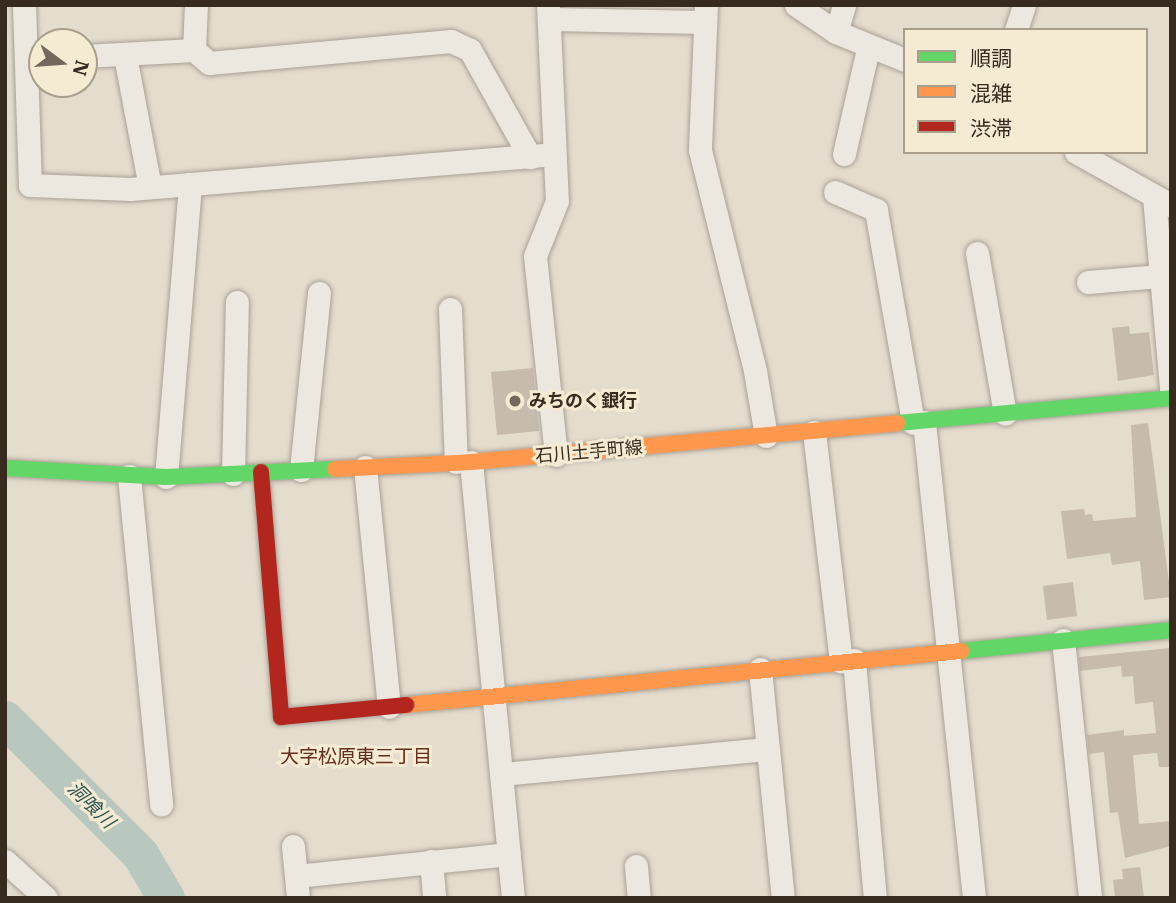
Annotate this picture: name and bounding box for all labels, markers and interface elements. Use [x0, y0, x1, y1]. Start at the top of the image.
north arrow [28, 28, 98, 98]
legend [903, 28, 1148, 154]
text: 順調 [970, 44, 1012, 72]
text: N [68, 58, 95, 79]
text: 混雑 [970, 79, 1012, 107]
text: 渋滞 [970, 114, 1012, 142]
place label: みちのく銀行 [529, 390, 637, 412]
marker: みちのく銀行 [507, 393, 523, 409]
street label: 石川土手町線 [534, 437, 644, 467]
district label: 大字松原東三丁目 [280, 746, 432, 768]
water label: 洞喰川 [63, 777, 119, 833]

